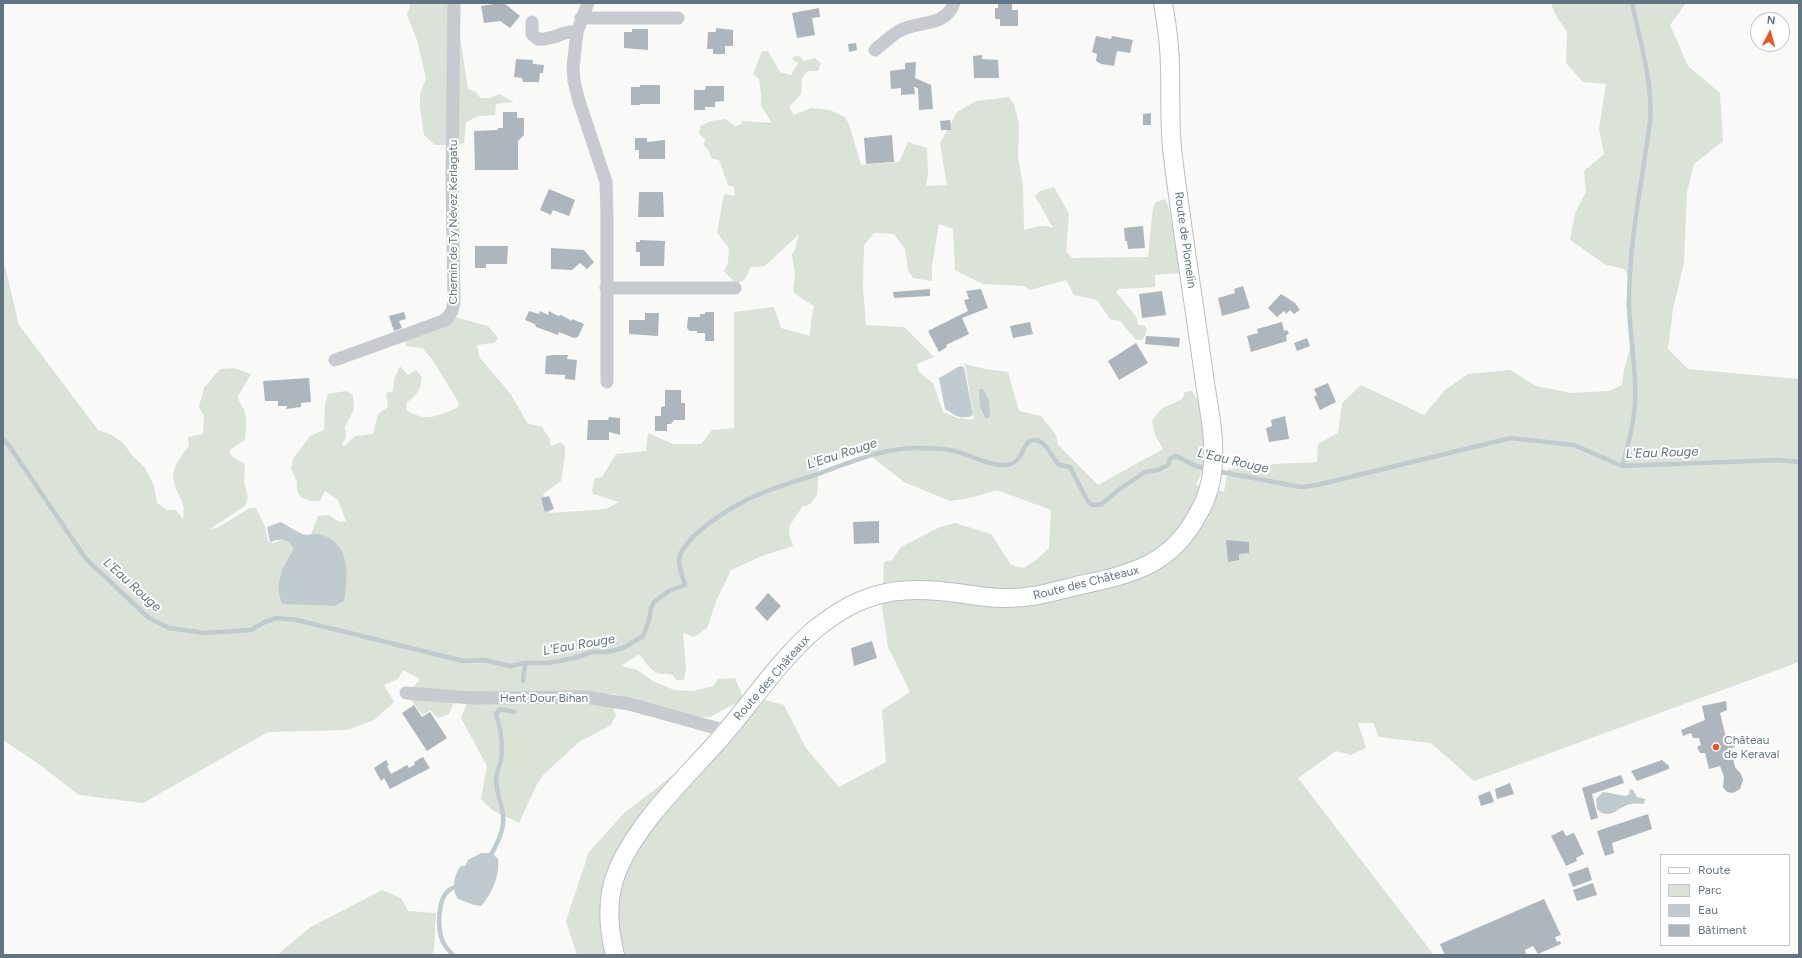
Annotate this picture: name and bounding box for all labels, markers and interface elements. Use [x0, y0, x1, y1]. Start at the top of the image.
north arrow [1750, 12, 1790, 52]
text: N [1766, 14, 1776, 27]
street label: Chemin de Ty Névez Kerlagatu [446, 139, 460, 305]
street label: Route de Plomelin [1171, 191, 1199, 289]
water label: L'Eau Rouge [805, 435, 879, 473]
water label: L'Eau Rouge [1625, 444, 1699, 462]
water label: L'Eau Rouge [1196, 445, 1270, 477]
water label: L'Eau Rouge [100, 555, 164, 615]
street label: Route des Châteaux [1032, 563, 1140, 603]
water label: L'Eau Rouge [542, 631, 616, 659]
street label: Route des Châteaux [731, 632, 813, 724]
street label: Hent Dour Bihan [500, 691, 588, 705]
place label: Château de Keraval [1724, 733, 1779, 761]
marker: Château de Keraval [1711, 742, 1721, 752]
legend [1660, 854, 1790, 946]
text: Route [1698, 863, 1730, 877]
text: Parc [1698, 883, 1722, 897]
text: Eau [1698, 903, 1718, 917]
text: Bâtiment [1698, 923, 1747, 937]

